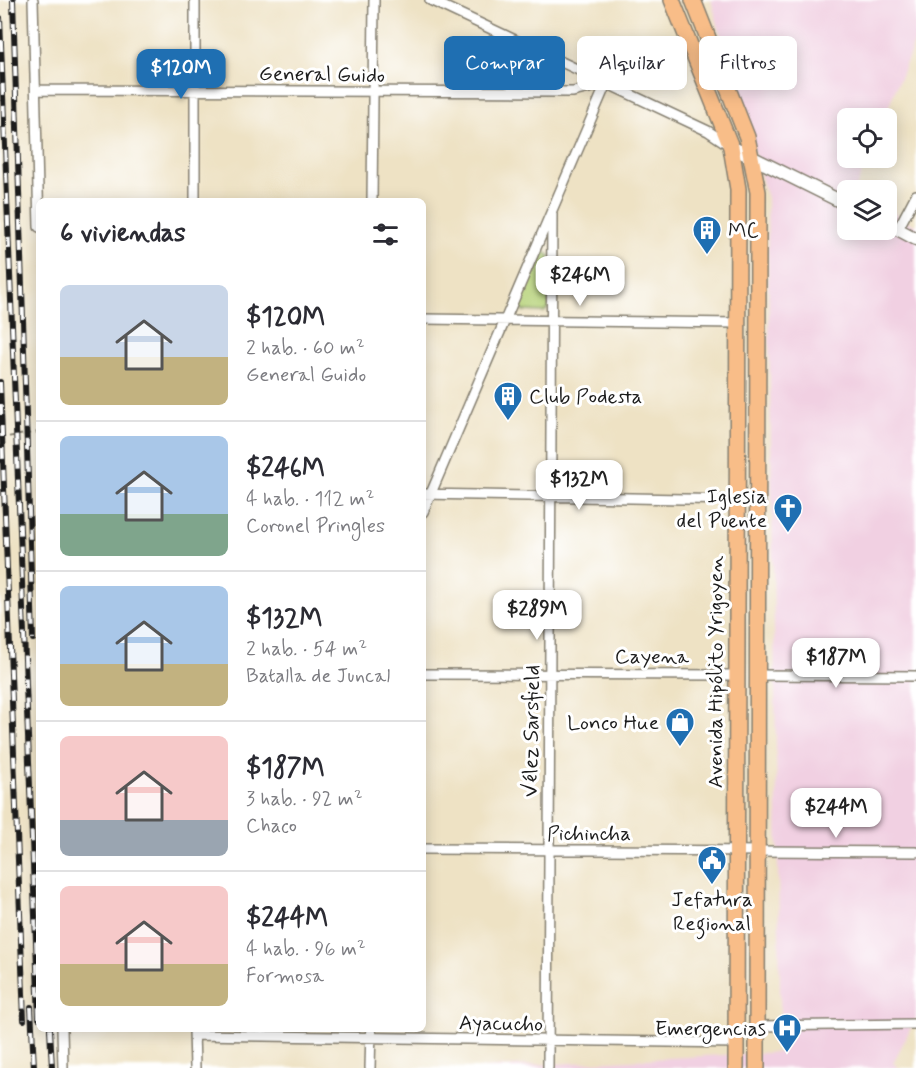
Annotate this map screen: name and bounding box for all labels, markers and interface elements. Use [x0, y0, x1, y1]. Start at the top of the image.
chip: Comprar [444, 36, 565, 90]
chip: Alquilar [577, 36, 687, 90]
chip: Filtros [699, 36, 797, 90]
pin: $120M [139, 49, 223, 100]
text: $120M [151, 55, 211, 82]
street label: General Guido [259, 60, 385, 90]
map controls [837, 108, 897, 240]
button: locate [837, 108, 897, 168]
button: layers [837, 180, 897, 240]
building icon: MC [691, 214, 723, 256]
text: 6 viviendas [60, 217, 186, 251]
place label: MC [728, 217, 759, 245]
icon: filters [369, 218, 402, 251]
pin: $246M [538, 256, 622, 307]
text: $246M [550, 262, 610, 289]
text: $120M [246, 301, 325, 335]
icon: home [108, 309, 180, 381]
text: 2 hab. · 60 m² [246, 335, 365, 362]
text: General Guido [246, 362, 366, 389]
building icon: Club Podesta [492, 380, 524, 422]
place label: Club Podesta [529, 383, 642, 411]
text: $246M [246, 452, 325, 486]
icon: home [108, 460, 180, 532]
pin: $132M [537, 460, 621, 511]
text: $132M [550, 466, 608, 493]
place label: Iglesia del Puente [677, 483, 767, 535]
text: 4 hab. · 112 m² [246, 486, 374, 513]
church icon: Iglesia del Puente [772, 492, 804, 534]
text: Coronel Pringles [246, 513, 385, 540]
street label: Avenida Hipólito Yrigoyen [702, 555, 730, 788]
pin: $289M [495, 590, 579, 641]
text: $289M [507, 596, 567, 623]
text: $132M [246, 602, 322, 636]
icon: home [108, 610, 180, 682]
text: 2 hab. · 54 m² [246, 636, 367, 663]
pin: $187M [794, 638, 878, 689]
street label: Cayena [615, 643, 690, 671]
text: $187M [806, 644, 866, 671]
text: Batalla de Juncal [246, 663, 390, 690]
street label: Vélez Sarsfield [517, 665, 547, 797]
shop icon: Lonco Hue [664, 706, 696, 748]
place label: Lonco Hue [567, 709, 659, 737]
text: $187M [246, 752, 325, 786]
icon: home [108, 760, 180, 832]
text: 3 hab. · 92 m² [246, 786, 363, 813]
pin: $244M [794, 788, 878, 839]
text: $244M [804, 794, 868, 821]
text: Chaco [246, 813, 297, 840]
street label: Pichincha [547, 820, 631, 848]
public building icon: Jefatura Regional [696, 844, 728, 886]
place label: Jefatura Regional [671, 886, 753, 940]
text: $244M [246, 902, 328, 936]
icon: home [108, 910, 180, 982]
text: 4 hab. · 96 m² [246, 936, 366, 963]
text: Formosa [246, 963, 324, 990]
street label: Ayacucho [459, 1009, 543, 1039]
hospital icon: Emergencias [771, 1012, 803, 1054]
place label: Emergencias [655, 1015, 766, 1044]

